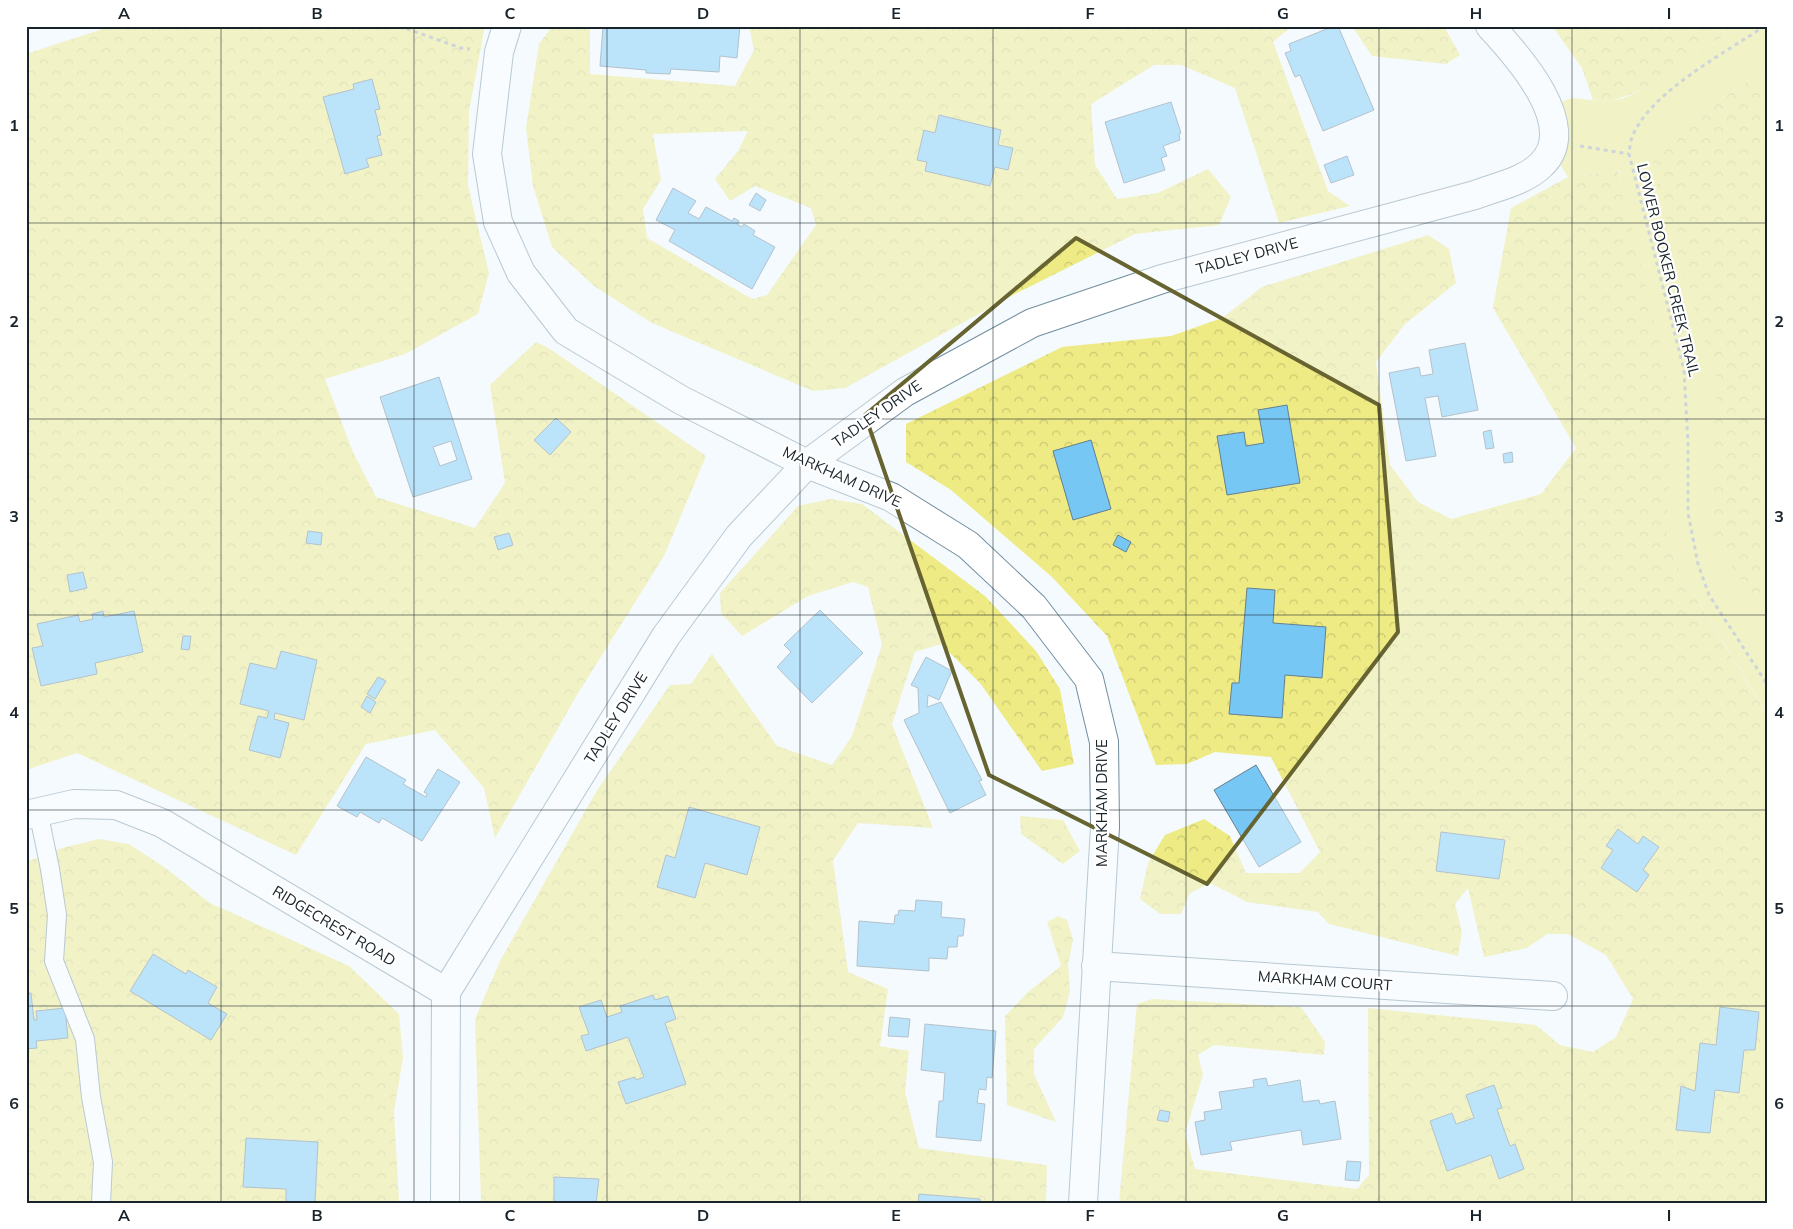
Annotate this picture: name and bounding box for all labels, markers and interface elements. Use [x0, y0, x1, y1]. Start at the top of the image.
text: A [118, 3, 130, 23]
text: B [311, 3, 323, 23]
text: C [505, 3, 516, 23]
text: D [697, 3, 709, 23]
text: E [891, 3, 901, 23]
text: F [1085, 3, 1095, 23]
text: G [1277, 3, 1289, 23]
text: H [1470, 3, 1482, 23]
text: I [1667, 3, 1671, 23]
text: 1 [9, 115, 19, 135]
text: 1 [1774, 115, 1784, 135]
street label: LOWER BOOKER CREEK TRAIL [1633, 161, 1704, 378]
street label: TADLEY DRIVE [1194, 233, 1300, 278]
text: 2 [9, 311, 19, 331]
text: 2 [1774, 311, 1784, 331]
street label: TADLEY DRIVE [828, 376, 925, 451]
street label: MARKHAM DRIVE [780, 442, 905, 511]
text: 3 [9, 506, 19, 526]
text: 3 [1774, 506, 1784, 526]
street label: TADLEY DRIVE [580, 668, 651, 767]
text: 4 [9, 702, 19, 722]
text: 4 [1774, 702, 1784, 722]
street label: MARKHAM DRIVE [1092, 739, 1111, 867]
street label: RIDGECREST ROAD [269, 881, 399, 970]
text: 5 [9, 898, 19, 918]
text: 5 [1774, 898, 1784, 918]
street label: MARKHAM COURT [1257, 966, 1393, 995]
text: 6 [9, 1093, 19, 1113]
text: 6 [1774, 1093, 1784, 1113]
text: A [118, 1205, 130, 1225]
text: B [311, 1205, 323, 1225]
text: C [505, 1205, 516, 1225]
text: D [697, 1205, 709, 1225]
text: E [891, 1205, 901, 1225]
text: F [1085, 1205, 1095, 1225]
text: G [1277, 1205, 1289, 1225]
text: H [1470, 1205, 1482, 1225]
text: I [1667, 1205, 1671, 1225]

